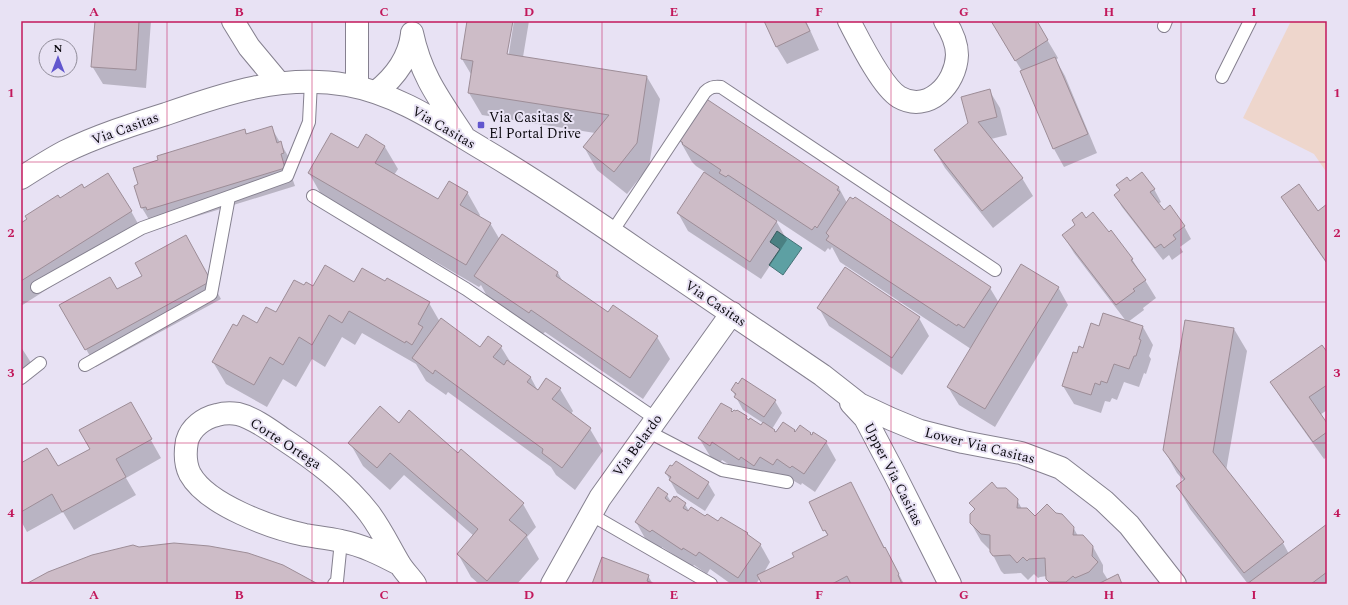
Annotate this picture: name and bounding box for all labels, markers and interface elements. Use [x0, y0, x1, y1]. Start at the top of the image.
text: A [89, 2, 99, 22]
text: B [234, 2, 244, 22]
text: C [379, 2, 389, 22]
text: D [524, 2, 534, 22]
text: E [670, 2, 679, 22]
text: F [815, 2, 823, 22]
text: G [959, 2, 969, 22]
text: H [1104, 2, 1115, 22]
text: I [1251, 2, 1257, 22]
north arrow [38, 38, 78, 78]
text: N [54, 40, 63, 57]
text: 1 [7, 83, 15, 103]
text: 1 [1333, 83, 1341, 103]
street label: Via Casitas [408, 101, 479, 154]
street label: Via Casitas [89, 107, 162, 150]
place label: Via Casitas & El Portal Drive [489, 107, 581, 144]
marker: Via Casitas & El Portal Drive [476, 120, 486, 130]
text: 2 [7, 223, 15, 243]
text: 2 [1333, 223, 1341, 243]
street label: Via Casitas [681, 275, 751, 332]
text: 3 [7, 363, 15, 383]
text: 3 [1333, 363, 1341, 383]
street label: Via Belardo [607, 410, 667, 481]
street label: Corte Ortega [246, 412, 326, 474]
street label: Upper Via Casitas [858, 419, 929, 529]
street label: Lower Via Casitas [922, 422, 1037, 469]
text: 4 [7, 503, 15, 523]
text: 4 [1333, 503, 1341, 523]
text: A [89, 585, 99, 605]
text: B [234, 585, 244, 605]
text: C [379, 585, 389, 605]
text: D [524, 585, 534, 605]
text: E [670, 585, 679, 605]
text: F [815, 585, 823, 605]
text: G [959, 585, 969, 605]
text: H [1104, 585, 1115, 605]
text: I [1251, 585, 1257, 605]

